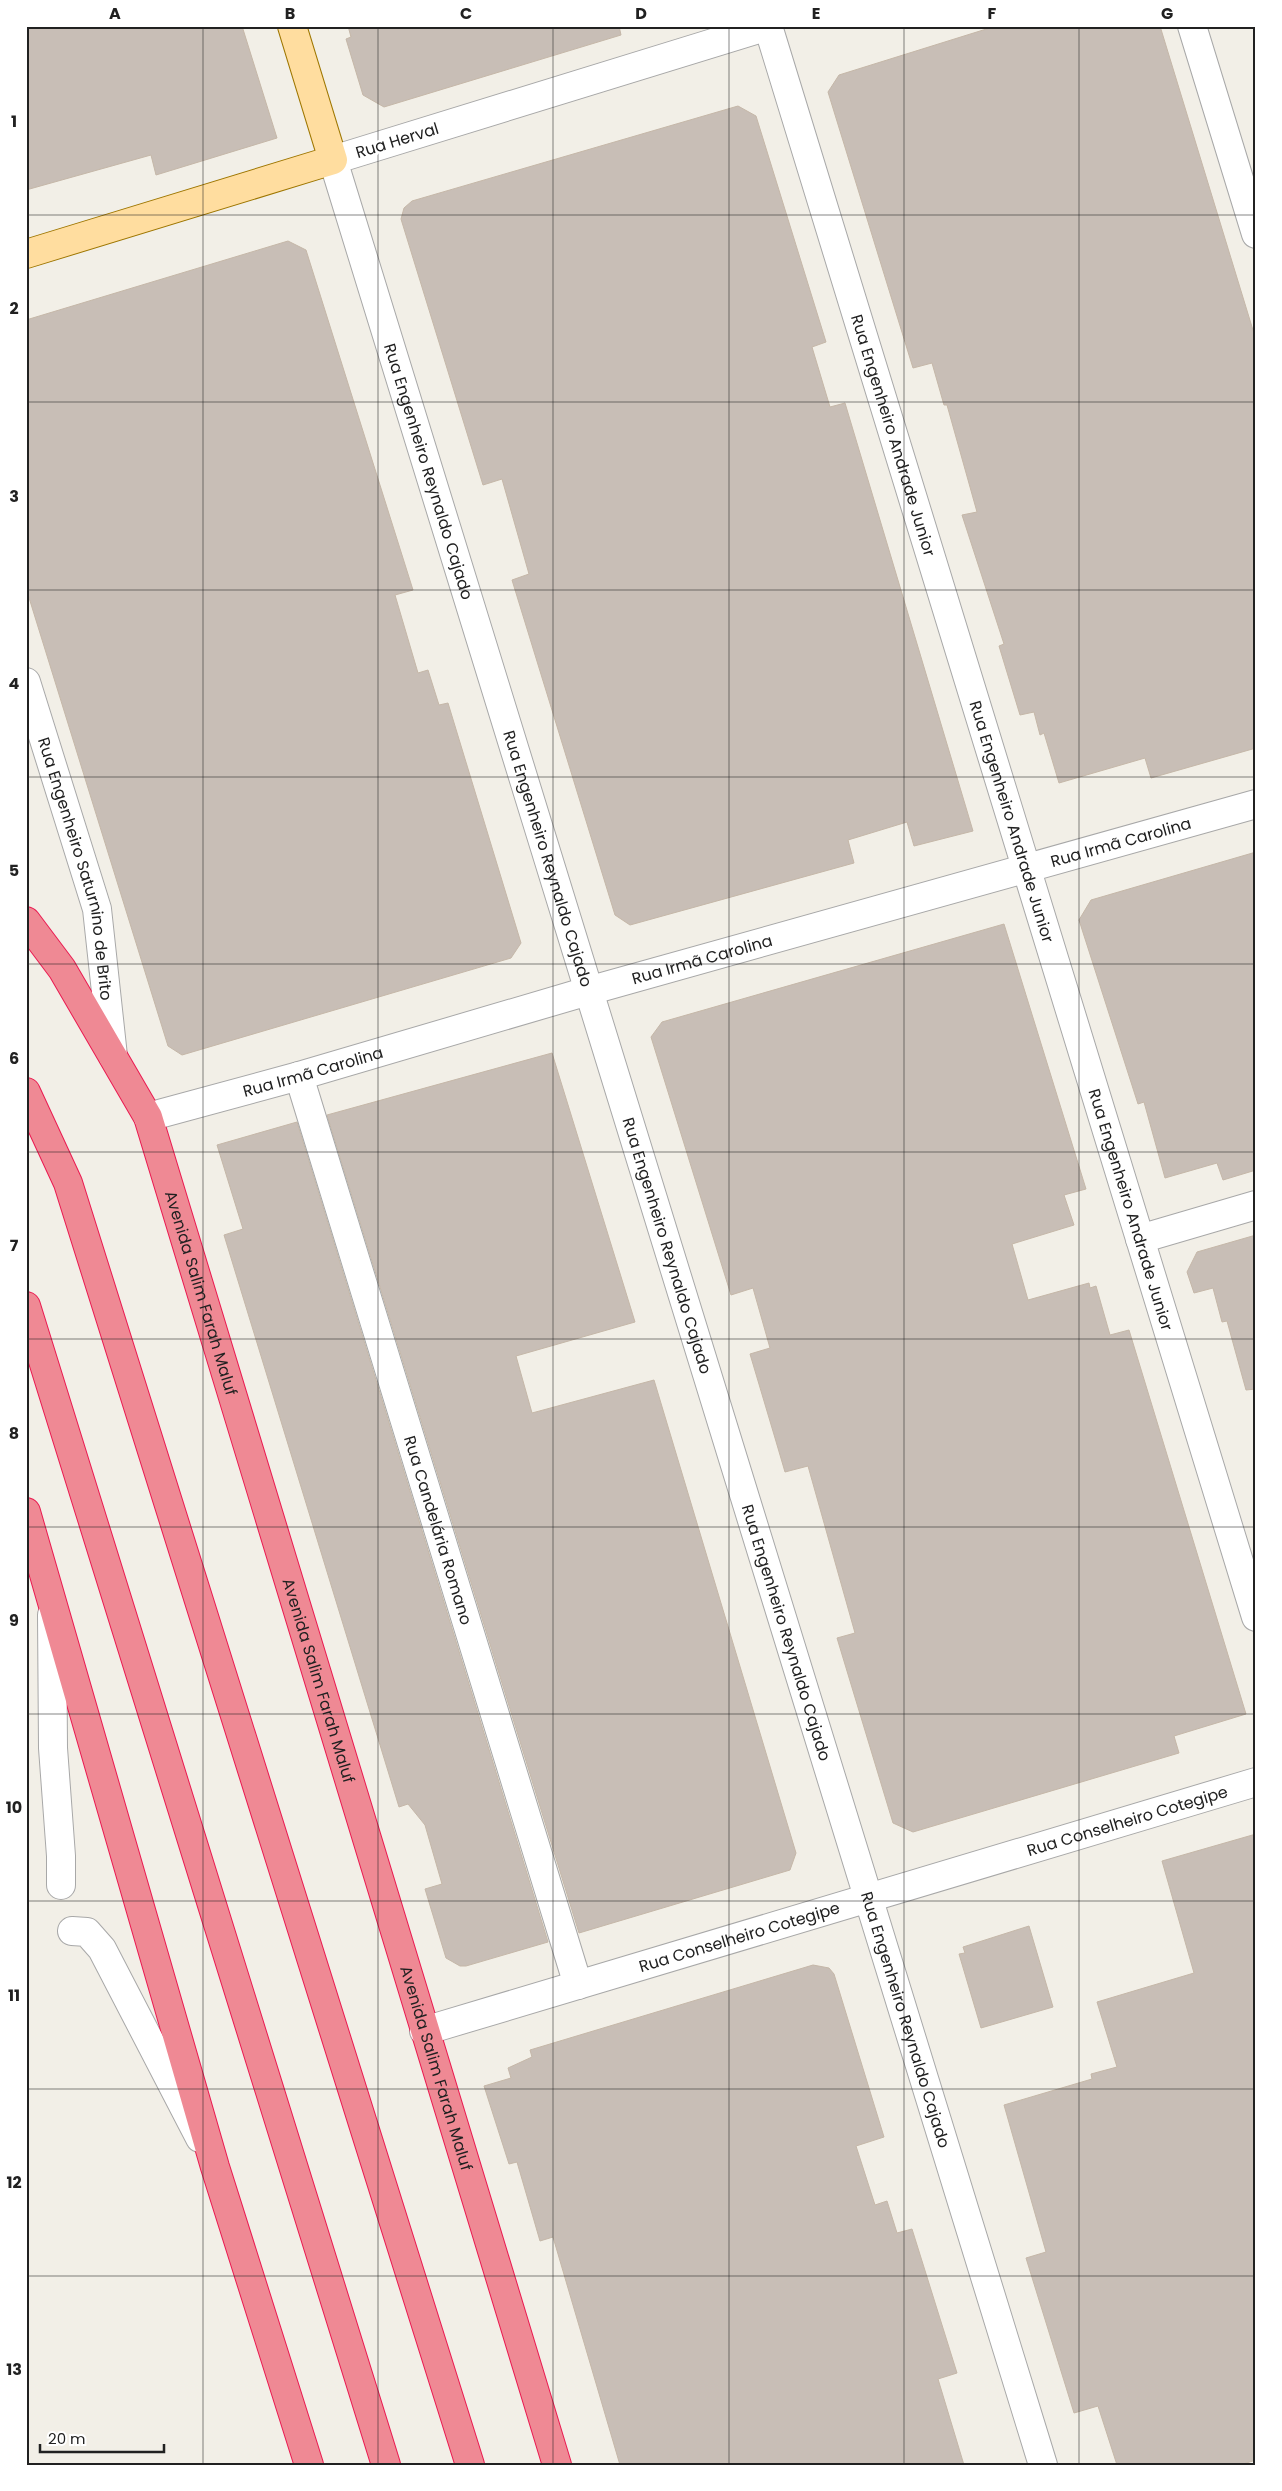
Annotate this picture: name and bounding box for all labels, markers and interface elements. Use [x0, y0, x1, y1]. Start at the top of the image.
text: A [109, 2, 121, 25]
text: B [285, 2, 295, 25]
text: C [460, 2, 472, 25]
text: D [635, 2, 647, 25]
text: E [812, 2, 820, 25]
text: F [988, 2, 997, 25]
text: G [1161, 2, 1173, 25]
text: 1 [11, 110, 17, 133]
street label: Rua Herval [353, 117, 442, 164]
text: 2 [9, 297, 19, 320]
street label: Rua Engenheiro Andrade Junior [845, 311, 941, 559]
street label: Rua Engenheiro Reynaldo Cajado [378, 340, 479, 603]
text: 3 [9, 485, 19, 508]
text: 4 [9, 672, 20, 695]
street label: Rua Engenheiro Andrade Junior [964, 698, 1059, 945]
street label: Rua Engenheiro Reynaldo Cajado [497, 727, 598, 990]
street label: Rua Engenheiro Saturnino de Brito [32, 734, 118, 1002]
street label: Rua Irmã Carolina [1048, 812, 1194, 873]
text: 5 [9, 859, 19, 882]
street label: Rua Irmã Carolina [629, 929, 775, 990]
street label: Rua Irmã Carolina [240, 1041, 386, 1103]
text: 6 [9, 1047, 19, 1070]
street label: Rua Engenheiro Andrade Junior [1083, 1086, 1179, 1334]
street label: Rua Engenheiro Reynaldo Cajado [617, 1115, 717, 1377]
street label: Avenida Salim Farah Maluf [159, 1188, 243, 1398]
text: 7 [10, 1234, 19, 1257]
text: 8 [9, 1422, 19, 1445]
street label: Rua Candelária Romano [398, 1433, 478, 1628]
street label: Rua Engenheiro Reynaldo Cajado [736, 1502, 836, 1764]
street label: Avenida Salim Farah Maluf [277, 1575, 360, 1786]
text: 9 [9, 1609, 19, 1632]
street label: Rua Conselheiro Cotegipe [1024, 1780, 1231, 1862]
text: 10 [6, 1796, 22, 1819]
street label: Rua Engenheiro Reynaldo Cajado [855, 1889, 956, 2151]
street label: Rua Conselheiro Cotegipe [636, 1896, 843, 1978]
street label: Avenida Salim Farah Maluf [394, 1963, 478, 2173]
text: 11 [8, 1984, 20, 2007]
text: 12 [6, 2171, 22, 2194]
text: 13 [6, 2358, 22, 2381]
scale bar [40, 2421, 164, 2453]
text: 20 m [48, 2428, 86, 2449]

